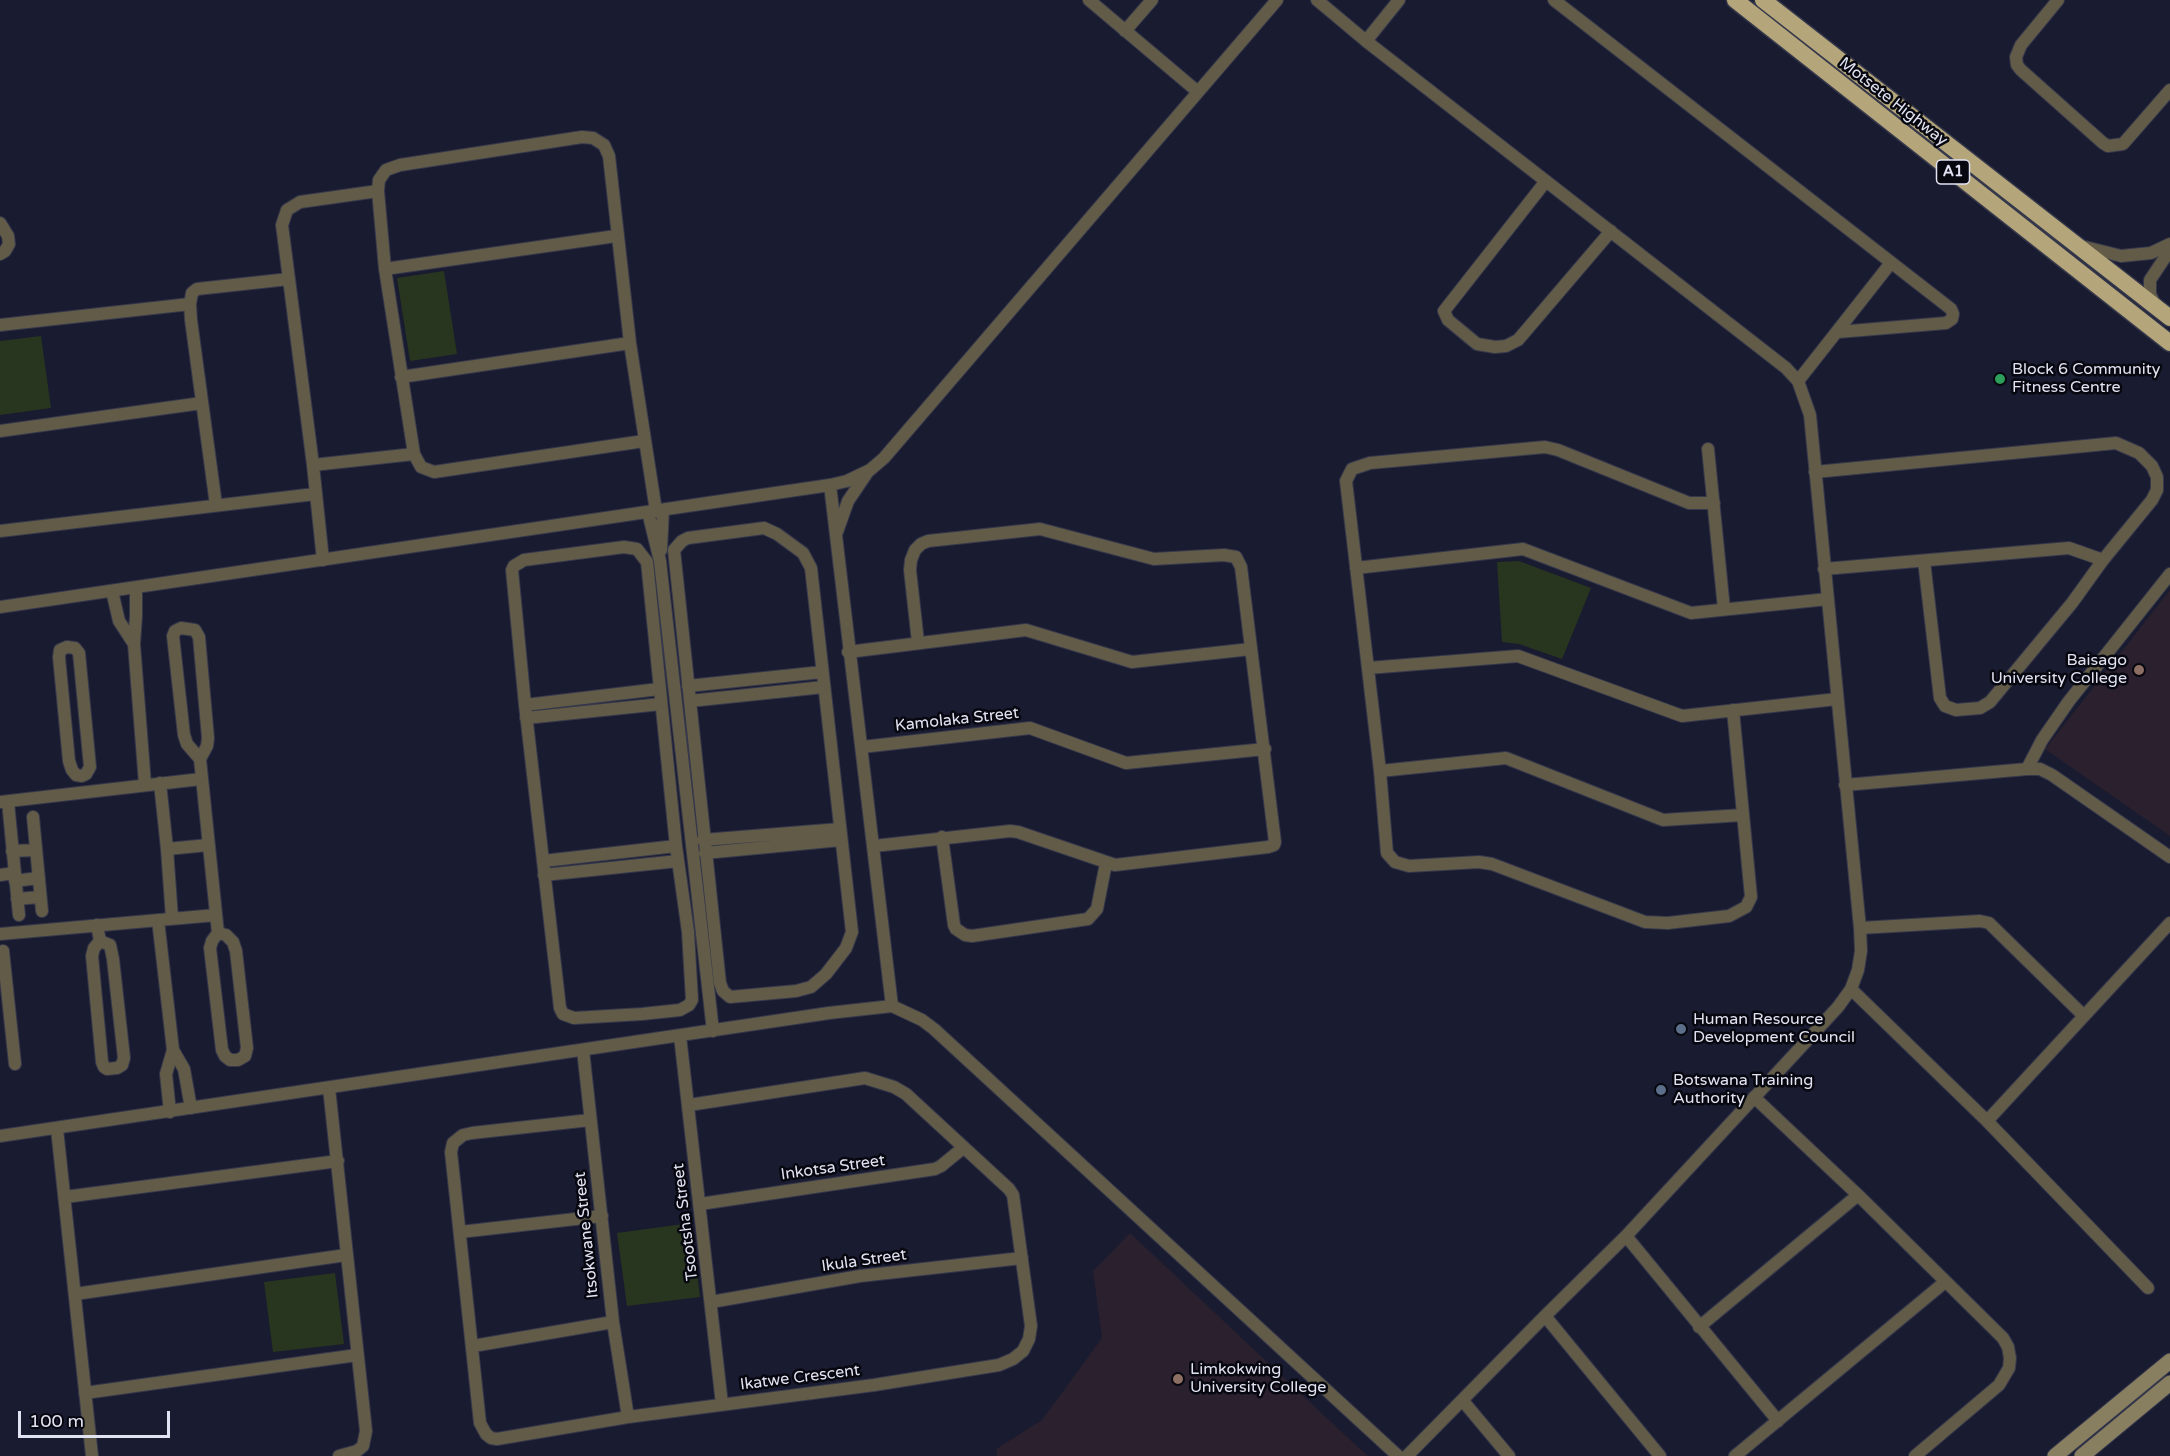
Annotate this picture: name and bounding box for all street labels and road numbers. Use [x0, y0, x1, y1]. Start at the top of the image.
street label: Motsete Highway [1835, 54, 1951, 150]
road number: A1 [1936, 160, 1970, 184]
street label: Kamolaka Street [894, 704, 1020, 736]
street label: Inkotsa Street [780, 1151, 886, 1185]
street label: Tsootsha Street [669, 1162, 703, 1282]
street label: Itsokwane Street [571, 1171, 603, 1299]
street label: Ikula Street [820, 1246, 908, 1276]
street label: Ikatwe Crescent [739, 1361, 861, 1395]

